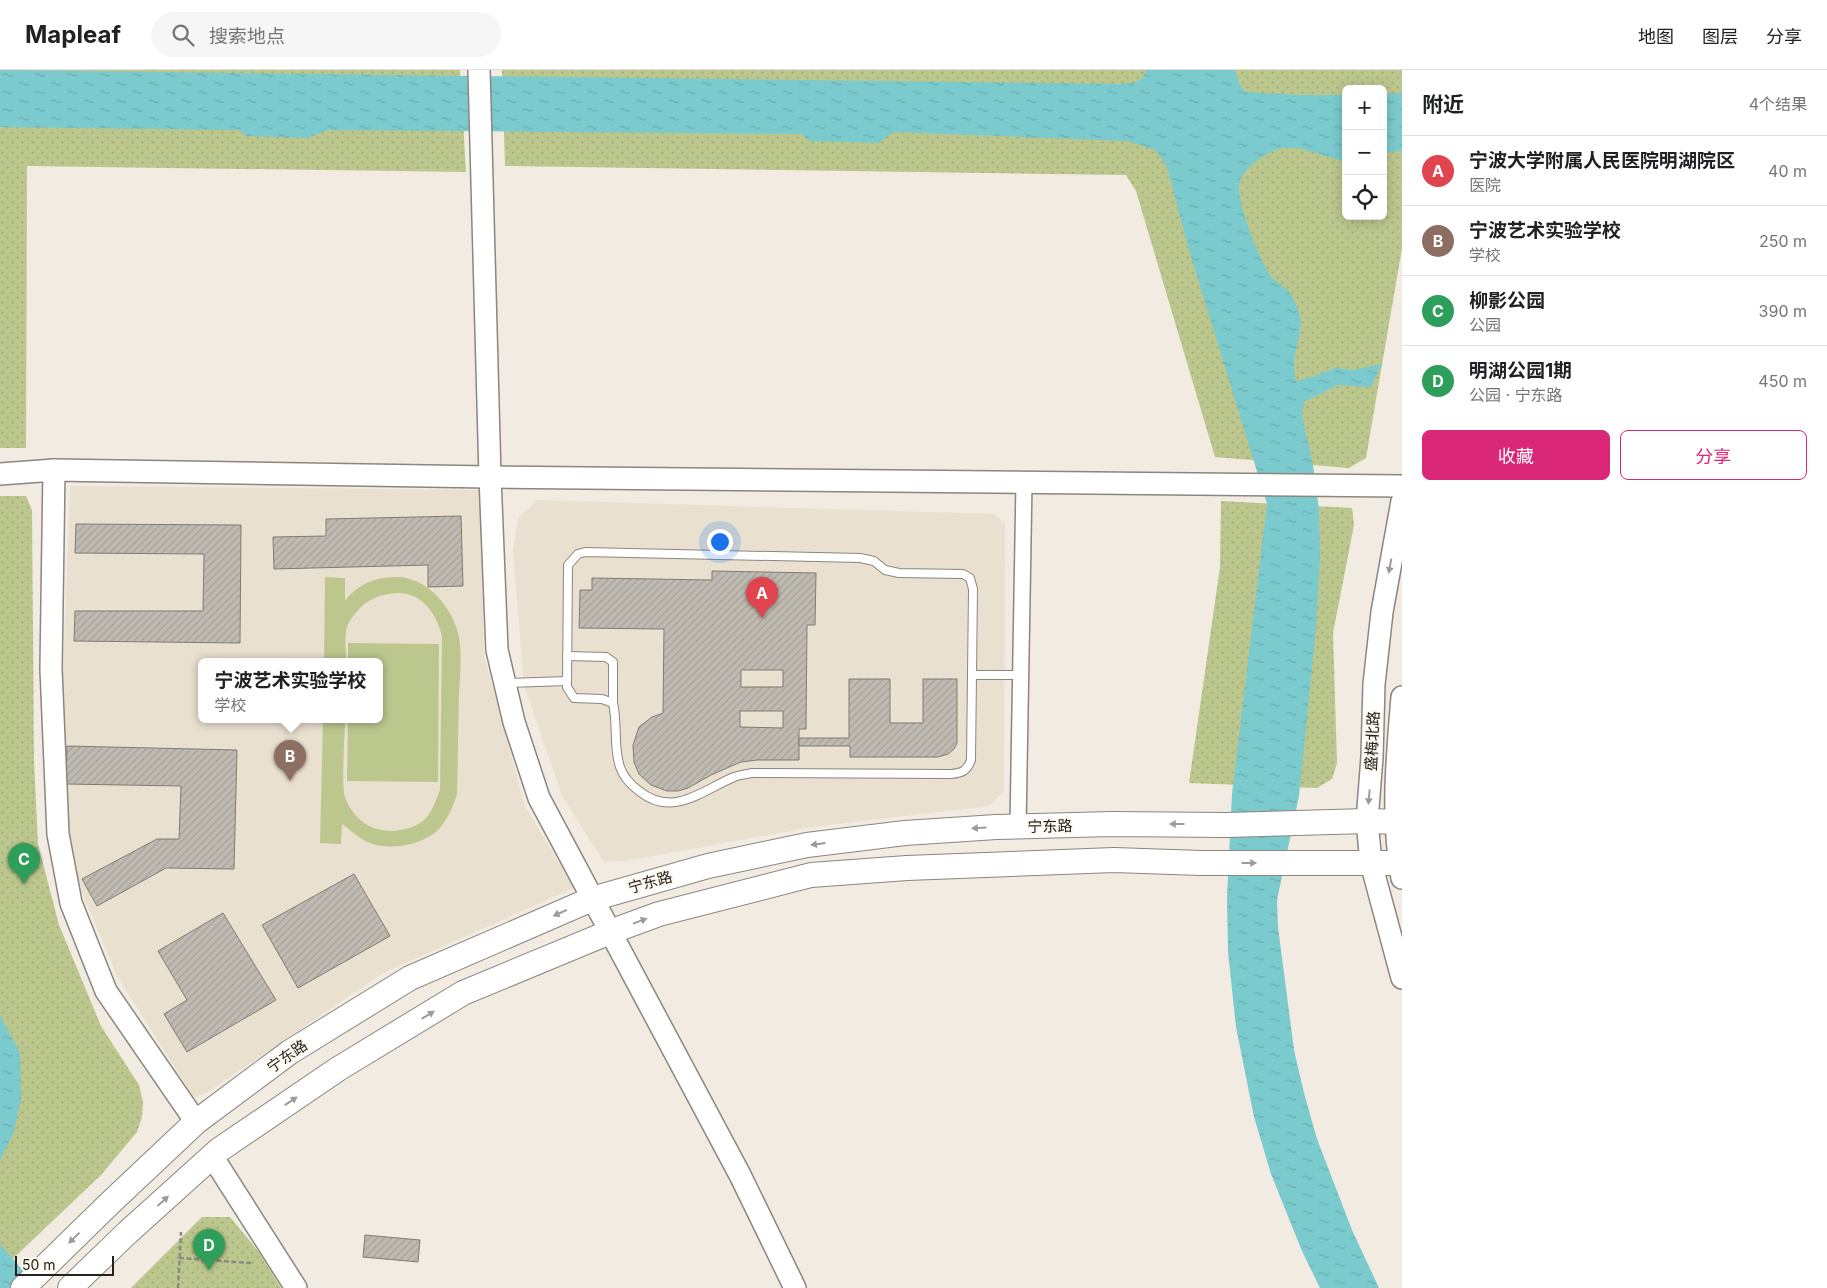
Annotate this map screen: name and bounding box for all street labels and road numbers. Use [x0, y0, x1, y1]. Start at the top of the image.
street label: 盛梅北路 [1361, 711, 1383, 771]
street label: 宁东路 [1027, 816, 1073, 836]
street label: 宁东路 [626, 867, 674, 897]
street label: 宁东路 [263, 1035, 311, 1077]

